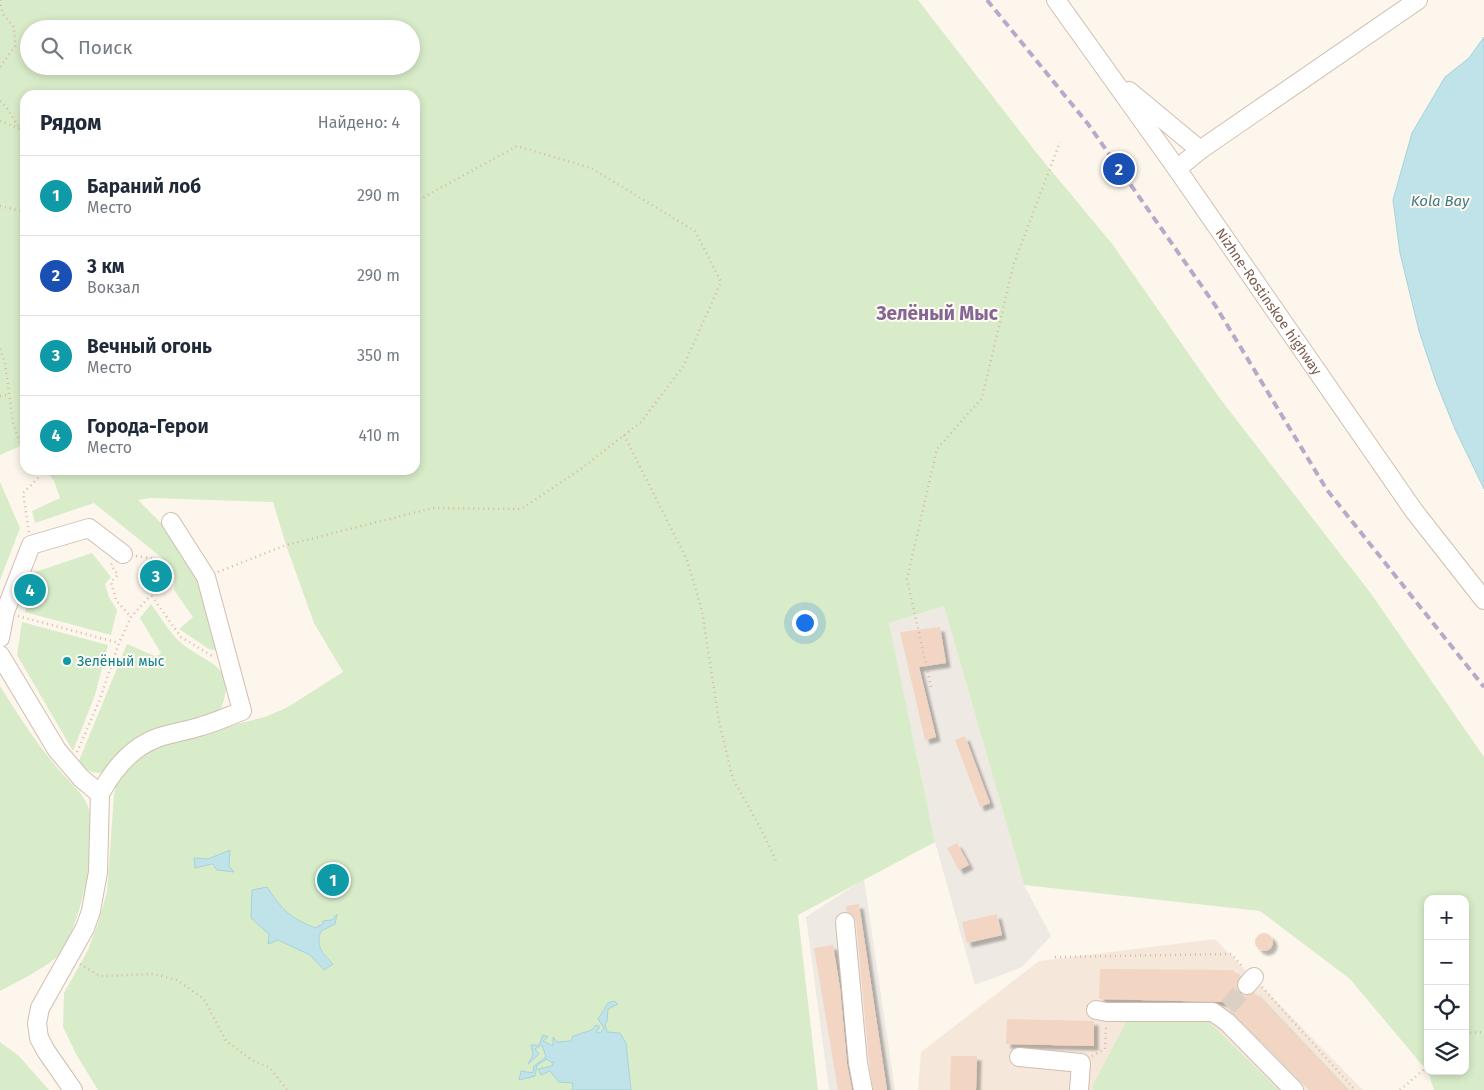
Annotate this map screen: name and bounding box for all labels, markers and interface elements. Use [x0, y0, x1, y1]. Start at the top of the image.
search box [20, 20, 420, 75]
icon: search [38, 34, 66, 62]
text: Поиск [78, 36, 132, 59]
text: Рядом [40, 110, 101, 136]
text: Найдено: 4 [318, 113, 400, 132]
pin: 2 [1103, 150, 1135, 188]
text: Бараний лоб [87, 175, 201, 198]
text: 1 [52, 186, 60, 205]
text: 290 m [357, 186, 400, 205]
water label: Kola Bay [1411, 192, 1470, 210]
text: Место [87, 198, 132, 217]
street label: Nizhne-Rostinskoe highway [1212, 225, 1326, 378]
text: 3 км [87, 255, 125, 278]
text: 2 [52, 266, 60, 285]
text: 290 m [357, 266, 400, 285]
text: Вокзал [87, 278, 140, 297]
district label: Зелёный Мыс [875, 302, 998, 325]
text: Вечный огонь [87, 335, 212, 358]
text: 3 [52, 346, 60, 365]
text: 350 m [357, 346, 400, 365]
text: Место [87, 358, 132, 377]
text: Города-Герои [87, 415, 209, 438]
text: 4 [51, 426, 61, 445]
text: 410 m [359, 426, 400, 445]
text: Место [87, 438, 132, 457]
pin: 3 [140, 557, 172, 595]
pin: 4 [14, 571, 46, 609]
your location [792, 610, 818, 636]
place label: Зелёный мыс [77, 653, 165, 670]
marker: Зелёный мыс [61, 655, 73, 667]
pin: 1 [317, 861, 349, 899]
map controls [1424, 895, 1469, 1075]
button: + [1424, 895, 1469, 940]
button: − [1424, 940, 1469, 985]
button: locate [1424, 985, 1469, 1030]
button: layers [1424, 1030, 1469, 1075]

